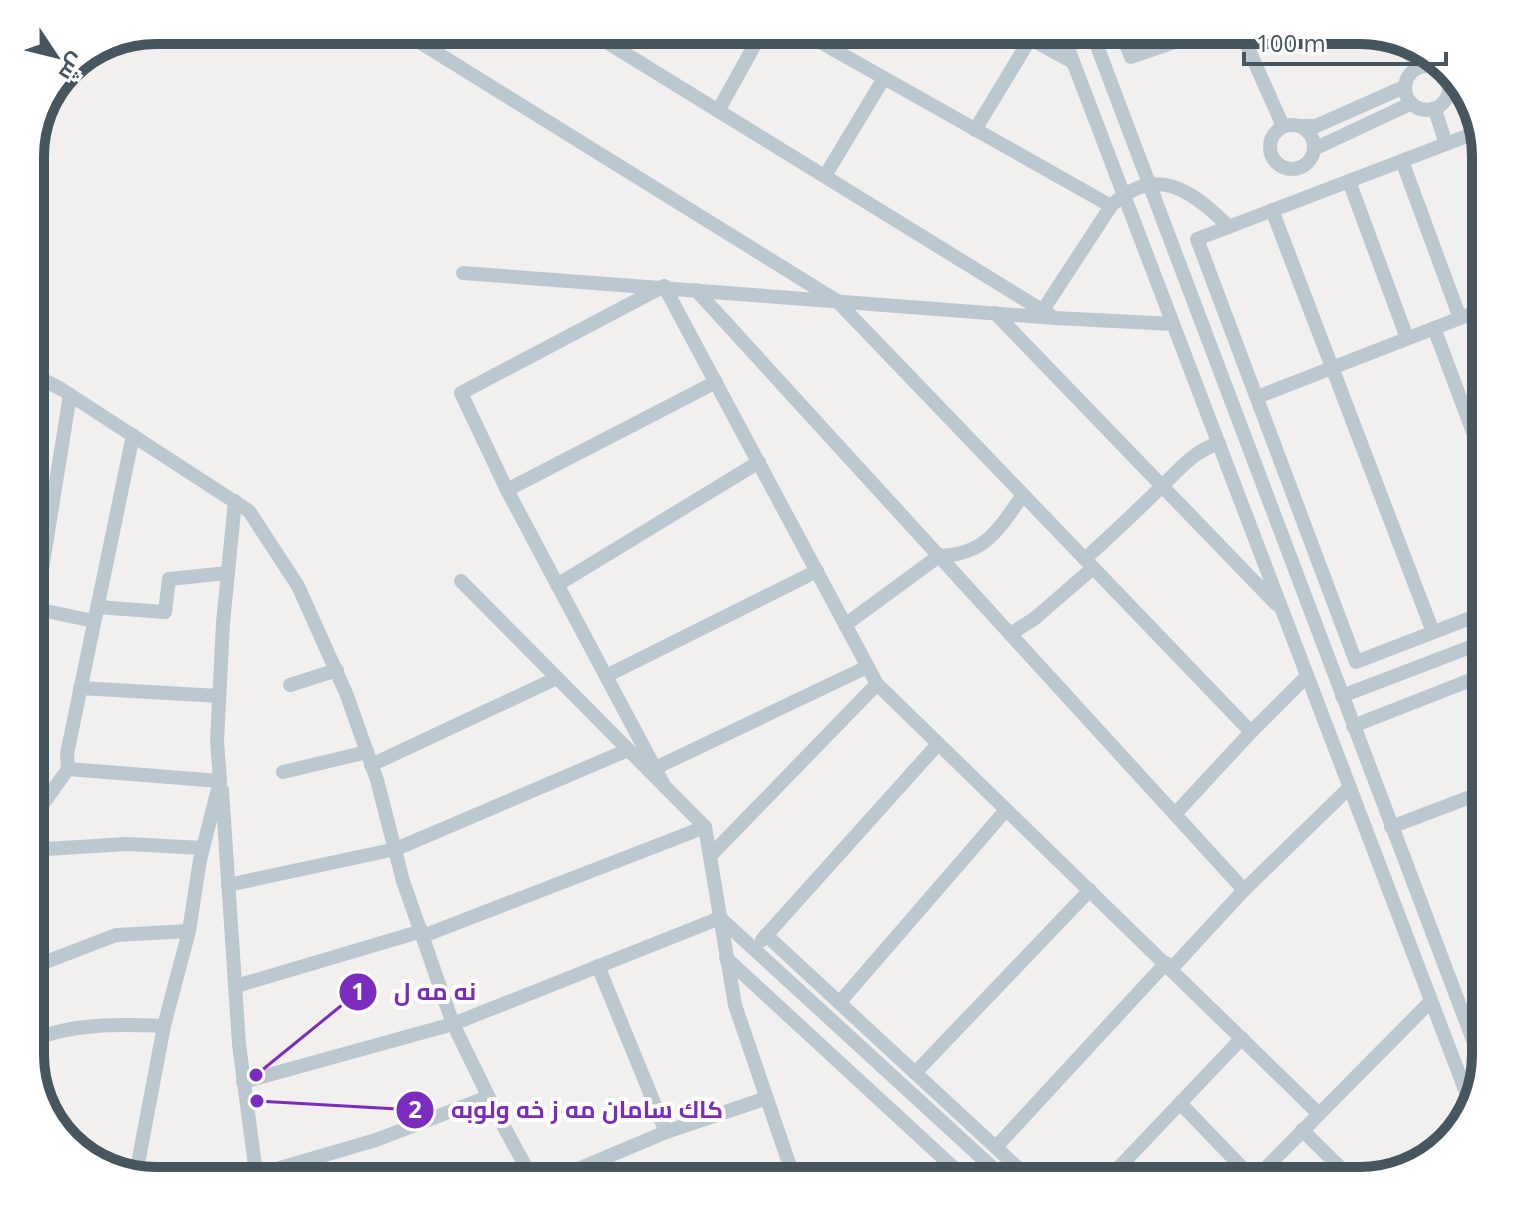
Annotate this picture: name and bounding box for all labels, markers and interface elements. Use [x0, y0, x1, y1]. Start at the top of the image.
north arrow [16, 16, 96, 96]
scale bar [1244, 16, 1446, 66]
text: 100 m [1256, 26, 1326, 59]
text: ش [53, 48, 94, 88]
callout: نه مه ل [338, 968, 492, 1016]
text: 1 [351, 974, 365, 1007]
text: نه مه ل [394, 974, 476, 1007]
callout: كاك سامان مه ز خه ولوبه [395, 1086, 739, 1134]
text: 2 [408, 1092, 422, 1125]
text: كاك سامان مه ز خه ولوبه [451, 1092, 723, 1125]

